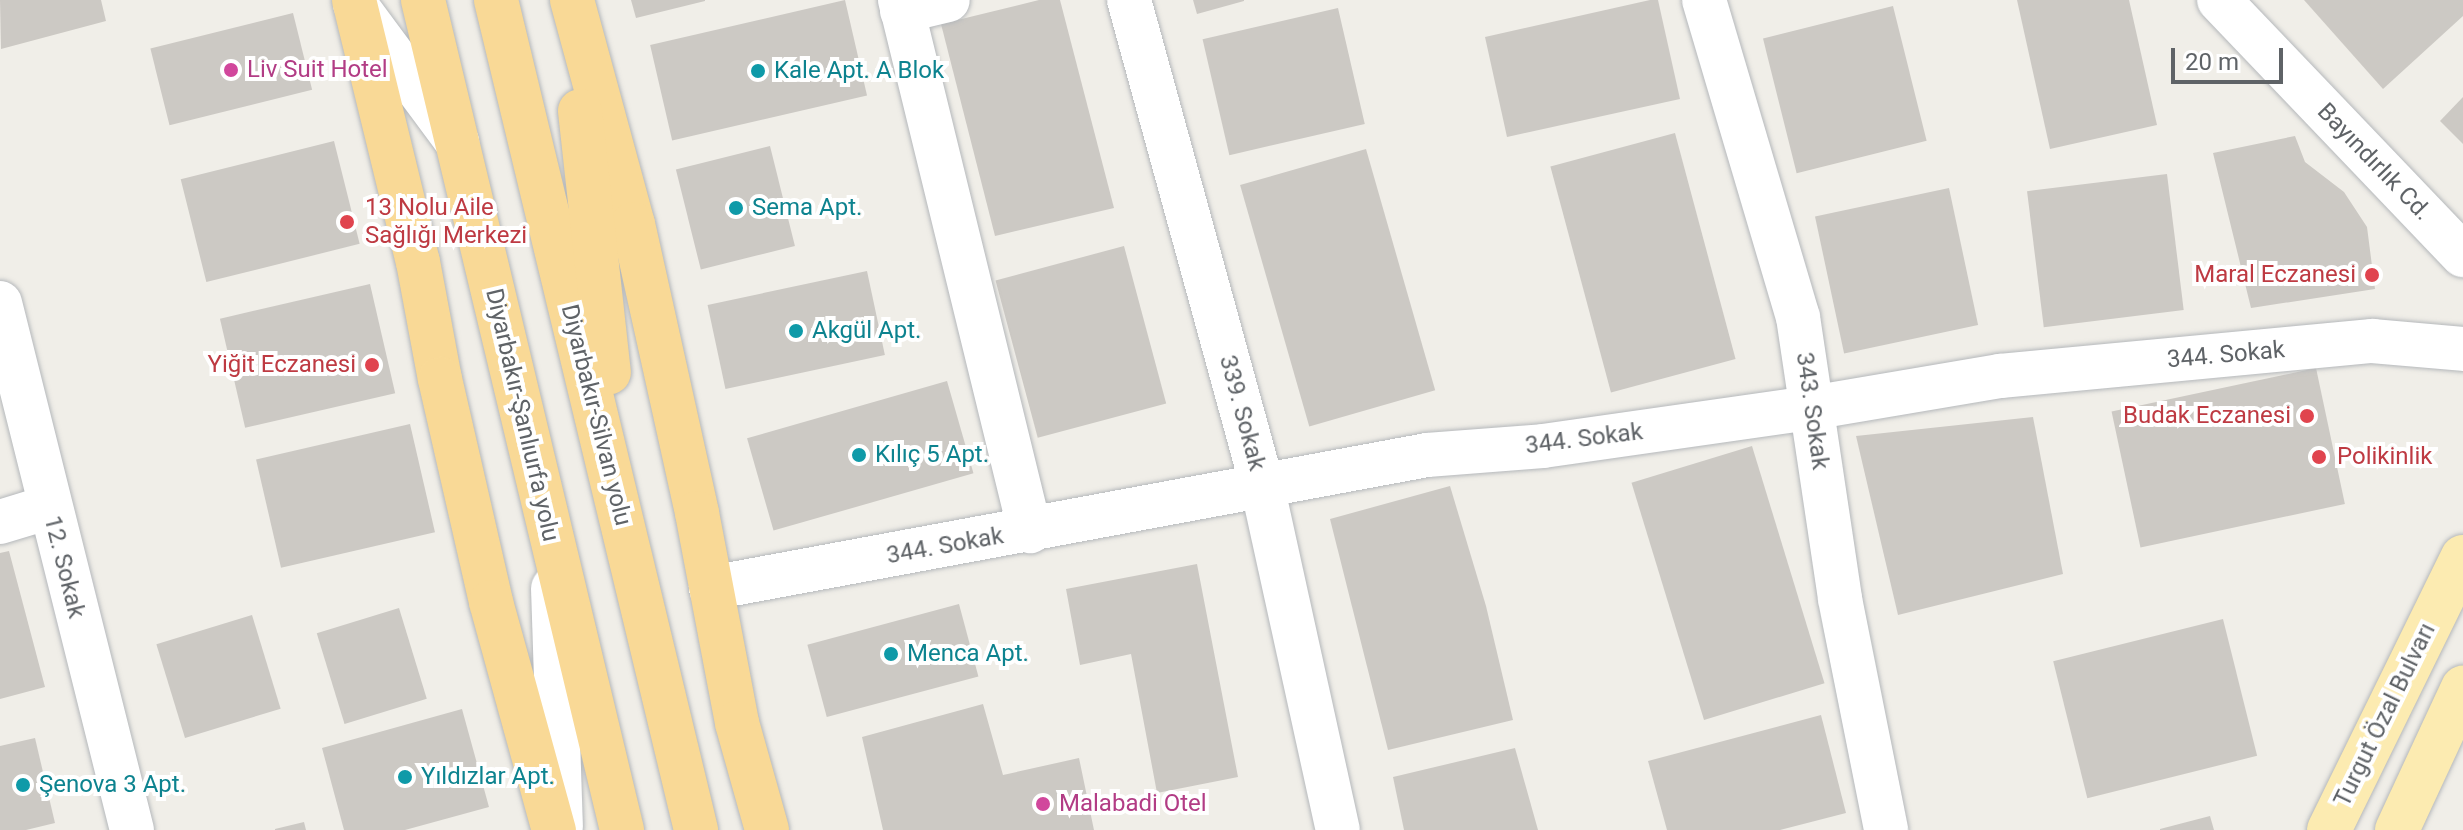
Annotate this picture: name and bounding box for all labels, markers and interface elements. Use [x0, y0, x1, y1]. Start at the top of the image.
scale bar [2175, 32, 2287, 82]
text: 20 m [2185, 48, 2239, 76]
place label: Liv Suit Hotel [247, 56, 388, 84]
place label: Kale Apt. A Blok [774, 57, 944, 85]
marker: Liv Suit Hotel [222, 61, 240, 79]
marker: Kale Apt. A Blok [749, 62, 767, 80]
street label: Bayındırlık Cd. [2311, 98, 2437, 226]
place label: 13 Nolu Aile Sağlığı Merkezi [365, 194, 527, 250]
place label: Sema Apt. [752, 194, 862, 222]
marker: Sema Apt. [727, 199, 745, 217]
marker: 13 Nolu Aile Sağlığı Merkezi [336, 211, 358, 233]
place label: Maral Eczanesi [2194, 261, 2356, 289]
marker: Maral Eczanesi [2363, 266, 2381, 284]
street label: Diyarbakır-Şanlıurfa yolu [479, 286, 565, 544]
street label: Diyarbakır-Silvan yolu [555, 301, 637, 529]
place label: Akgül Apt. [812, 317, 921, 345]
marker: Akgül Apt. [787, 322, 805, 340]
street label: 344. Sokak [2166, 336, 2286, 374]
place label: Yiğit Eczanesi [207, 351, 356, 379]
street label: 343. Sokak [1790, 351, 1834, 471]
street label: 339. Sokak [1213, 352, 1271, 474]
marker: Yiğit Eczanesi [363, 356, 381, 374]
place label: Budak Eczanesi [2123, 402, 2291, 430]
marker: Budak Eczanesi [2298, 407, 2316, 425]
street label: 344. Sokak [1524, 418, 1644, 460]
place label: Kılıç 5 Apt. [875, 441, 989, 469]
place label: Polikinlik [2337, 443, 2432, 471]
marker: Kılıç 5 Apt. [850, 446, 868, 464]
marker: Polikinlik [2308, 446, 2330, 468]
street label: 12. Sokak [37, 513, 91, 621]
street label: 344. Sokak [884, 522, 1006, 570]
street label: Turgut Özal Bulvarı [2328, 618, 2442, 812]
place label: Menca Apt. [907, 640, 1029, 668]
marker: Menca Apt. [882, 645, 900, 663]
place label: Yıldızlar Apt. [421, 763, 555, 791]
marker: Yıldızlar Apt. [396, 768, 414, 786]
place label: Şenova 3 Apt. [39, 771, 186, 799]
marker: Şenova 3 Apt. [14, 776, 32, 794]
place label: Malabadi Otel [1059, 790, 1207, 818]
marker: Malabadi Otel [1034, 795, 1052, 813]

